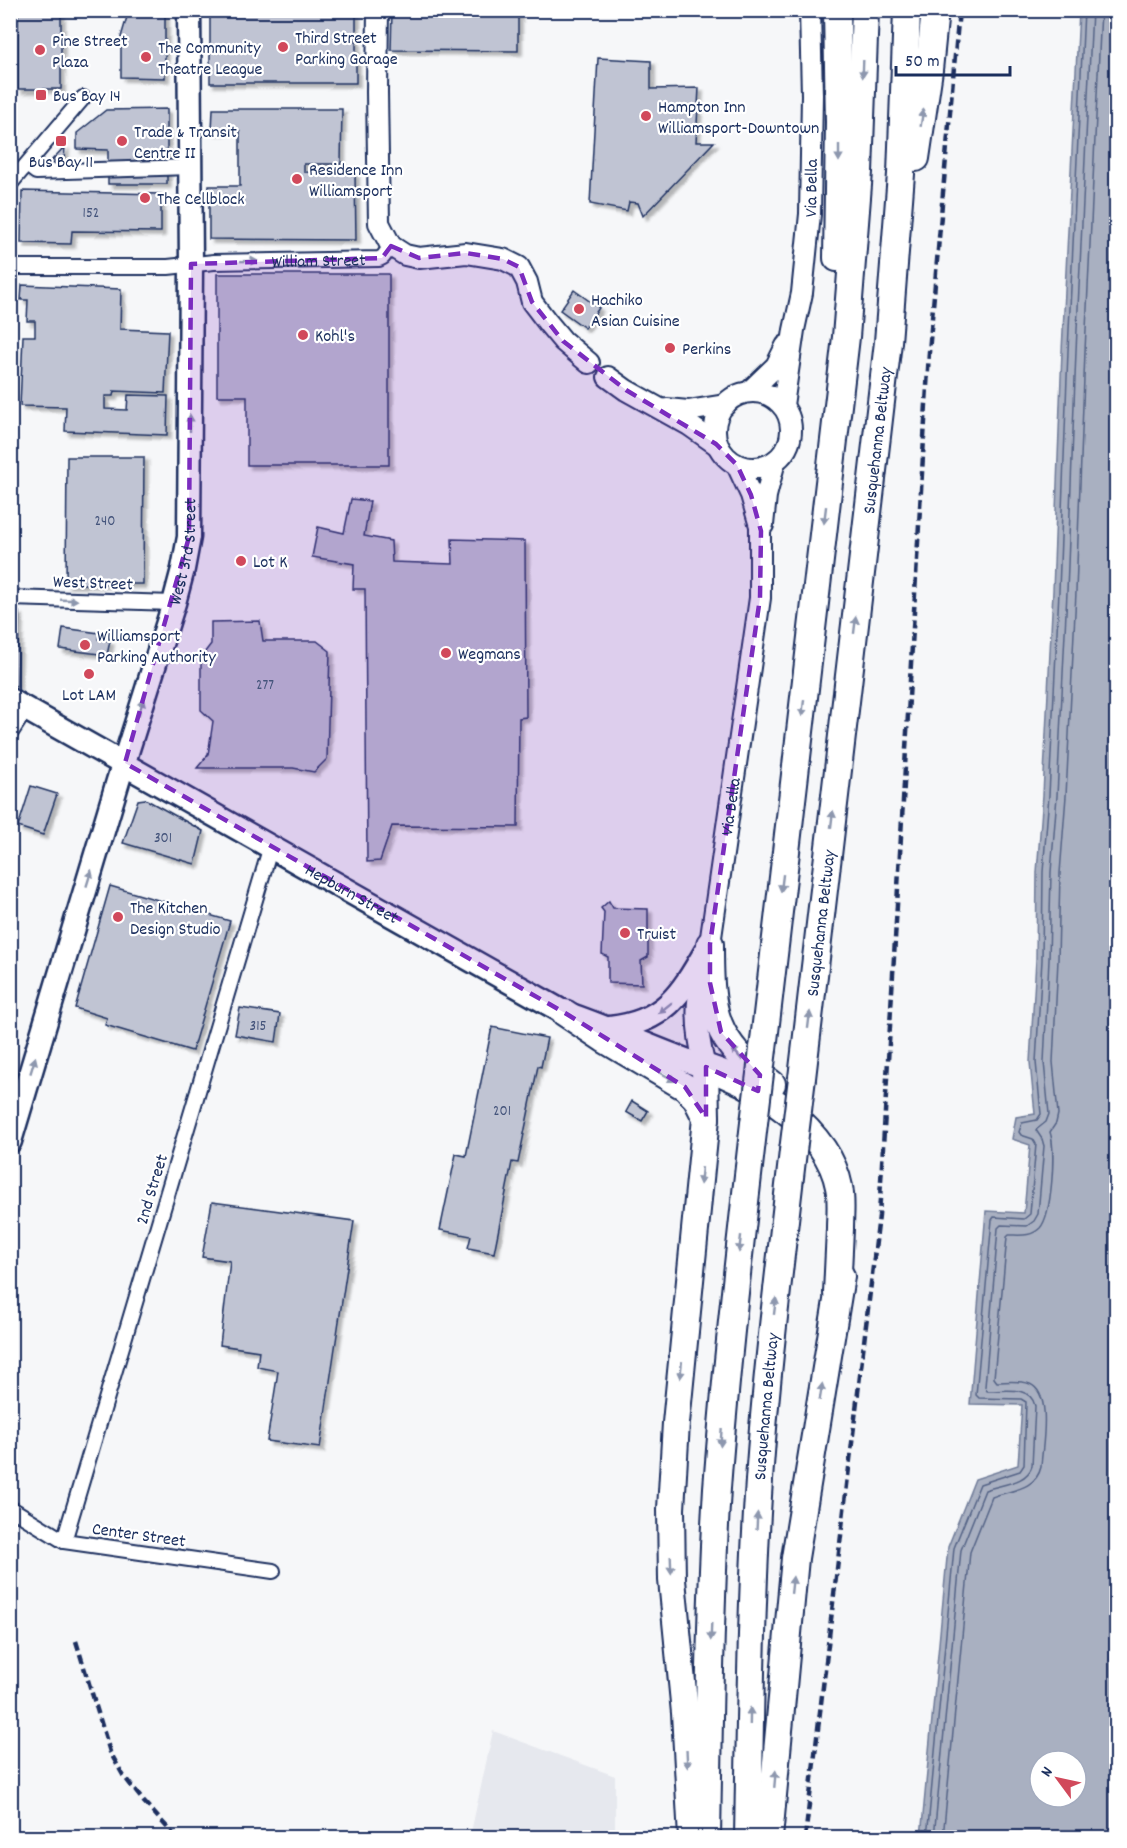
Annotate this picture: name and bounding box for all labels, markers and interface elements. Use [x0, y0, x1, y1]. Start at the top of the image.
place label: Third Street Parking Garage [295, 27, 398, 73]
place label: Pine Street Plaza [52, 30, 128, 76]
place label: The Community Theatre League [158, 37, 263, 83]
scale bar [896, 39, 1010, 77]
marker: Third Street Parking Garage [276, 40, 290, 54]
marker: Pine Street Plaza [33, 43, 47, 57]
marker: The Community Theatre League [139, 50, 153, 64]
text: 50 m [905, 50, 940, 75]
one-way arrow [859, 59, 868, 78]
place label: Bus Bay 14 [53, 85, 121, 110]
marker: Bus Bay 14 [34, 88, 48, 102]
place label: Hampton Inn Williamsport-Downtown [658, 96, 819, 142]
one-way arrow [917, 108, 926, 127]
marker: Hampton Inn Williamsport-Downtown [639, 109, 653, 123]
place label: Trade & Transit Centre II [134, 121, 237, 167]
marker: Bus Bay 11 [54, 134, 68, 148]
marker: Trade & Transit Centre II [115, 134, 129, 148]
one-way arrow [834, 143, 844, 162]
place label: Bus Bay 11 [29, 151, 93, 176]
street label: Via Bella [800, 158, 826, 217]
place label: Residence Inn Williamsport [309, 159, 403, 205]
marker: Residence Inn Williamsport [290, 172, 304, 186]
place label: The Cellblock [157, 188, 245, 213]
marker: The Cellblock [138, 191, 152, 205]
house number: 152 [83, 203, 99, 225]
street label: William Street [271, 249, 366, 276]
one-way arrow [240, 257, 259, 266]
place label: Hachiko Asian Cuisine [591, 289, 680, 335]
marker: Hachiko Asian Cuisine [572, 302, 586, 316]
place label: Kohl's [315, 325, 355, 350]
marker: Kohl's [296, 328, 310, 342]
place label: Perkins [682, 338, 731, 363]
marker: Perkins [663, 341, 677, 355]
street label: Susquehanna Beltway [858, 365, 900, 515]
one-way arrow [185, 413, 195, 432]
street label: West 3rd Street [164, 498, 204, 608]
one-way arrow [821, 505, 830, 524]
house number: 240 [95, 511, 115, 533]
place label: Lot K [253, 551, 287, 576]
marker: Lot K [234, 554, 248, 568]
street label: West Street [52, 571, 134, 598]
one-way arrow [59, 595, 78, 604]
one-way arrow [850, 616, 859, 635]
place label: Williamsport Parking Authority [97, 625, 216, 671]
marker: Williamsport Parking Authority [78, 638, 92, 652]
place label: Wegmans [458, 643, 521, 668]
marker: Wegmans [439, 646, 453, 660]
marker: Lot LAM [82, 667, 96, 681]
house number: 277 [256, 675, 274, 697]
place label: Lot LAM [62, 684, 116, 709]
one-way arrow [137, 698, 146, 716]
one-way arrow [798, 699, 808, 718]
street label: Via Bella [716, 776, 749, 837]
one-way arrow [827, 809, 837, 828]
house number: 301 [154, 828, 172, 850]
street label: Susquehanna Beltway [802, 848, 844, 998]
street label: Hepburn Street [300, 859, 403, 932]
one-way arrow [85, 869, 94, 887]
one-way arrow [778, 873, 787, 892]
place label: The Kitchen Design Studio [130, 897, 221, 943]
marker: The Kitchen Design Studio [111, 910, 125, 924]
place label: Truist [637, 923, 677, 948]
marker: Truist [618, 926, 632, 940]
one-way arrow [657, 1002, 672, 1014]
one-way arrow [804, 1010, 813, 1029]
house number: 315 [250, 1016, 266, 1038]
one-way arrow [731, 1047, 744, 1062]
one-way arrow [29, 1056, 38, 1074]
one-way arrow [660, 1071, 676, 1082]
house number: 201 [493, 1101, 511, 1123]
street label: 2nd Street [131, 1151, 176, 1228]
one-way arrow [696, 1167, 705, 1186]
one-way arrow [736, 1234, 745, 1253]
one-way arrow [770, 1296, 780, 1315]
street label: Susquehanna Beltway [749, 1331, 787, 1481]
one-way arrow [676, 1361, 686, 1380]
one-way arrow [817, 1383, 826, 1402]
one-way arrow [716, 1428, 726, 1447]
one-way arrow [752, 1512, 761, 1531]
street label: Center Street [90, 1518, 187, 1555]
one-way arrow [667, 1555, 676, 1574]
one-way arrow [787, 1575, 797, 1594]
one-way arrow [707, 1623, 716, 1642]
one-way arrow [745, 1707, 755, 1726]
north arrow [1028, 1749, 1088, 1809]
one-way arrow [683, 1750, 692, 1769]
text: N [1036, 1763, 1059, 1782]
one-way arrow [770, 1770, 780, 1789]

